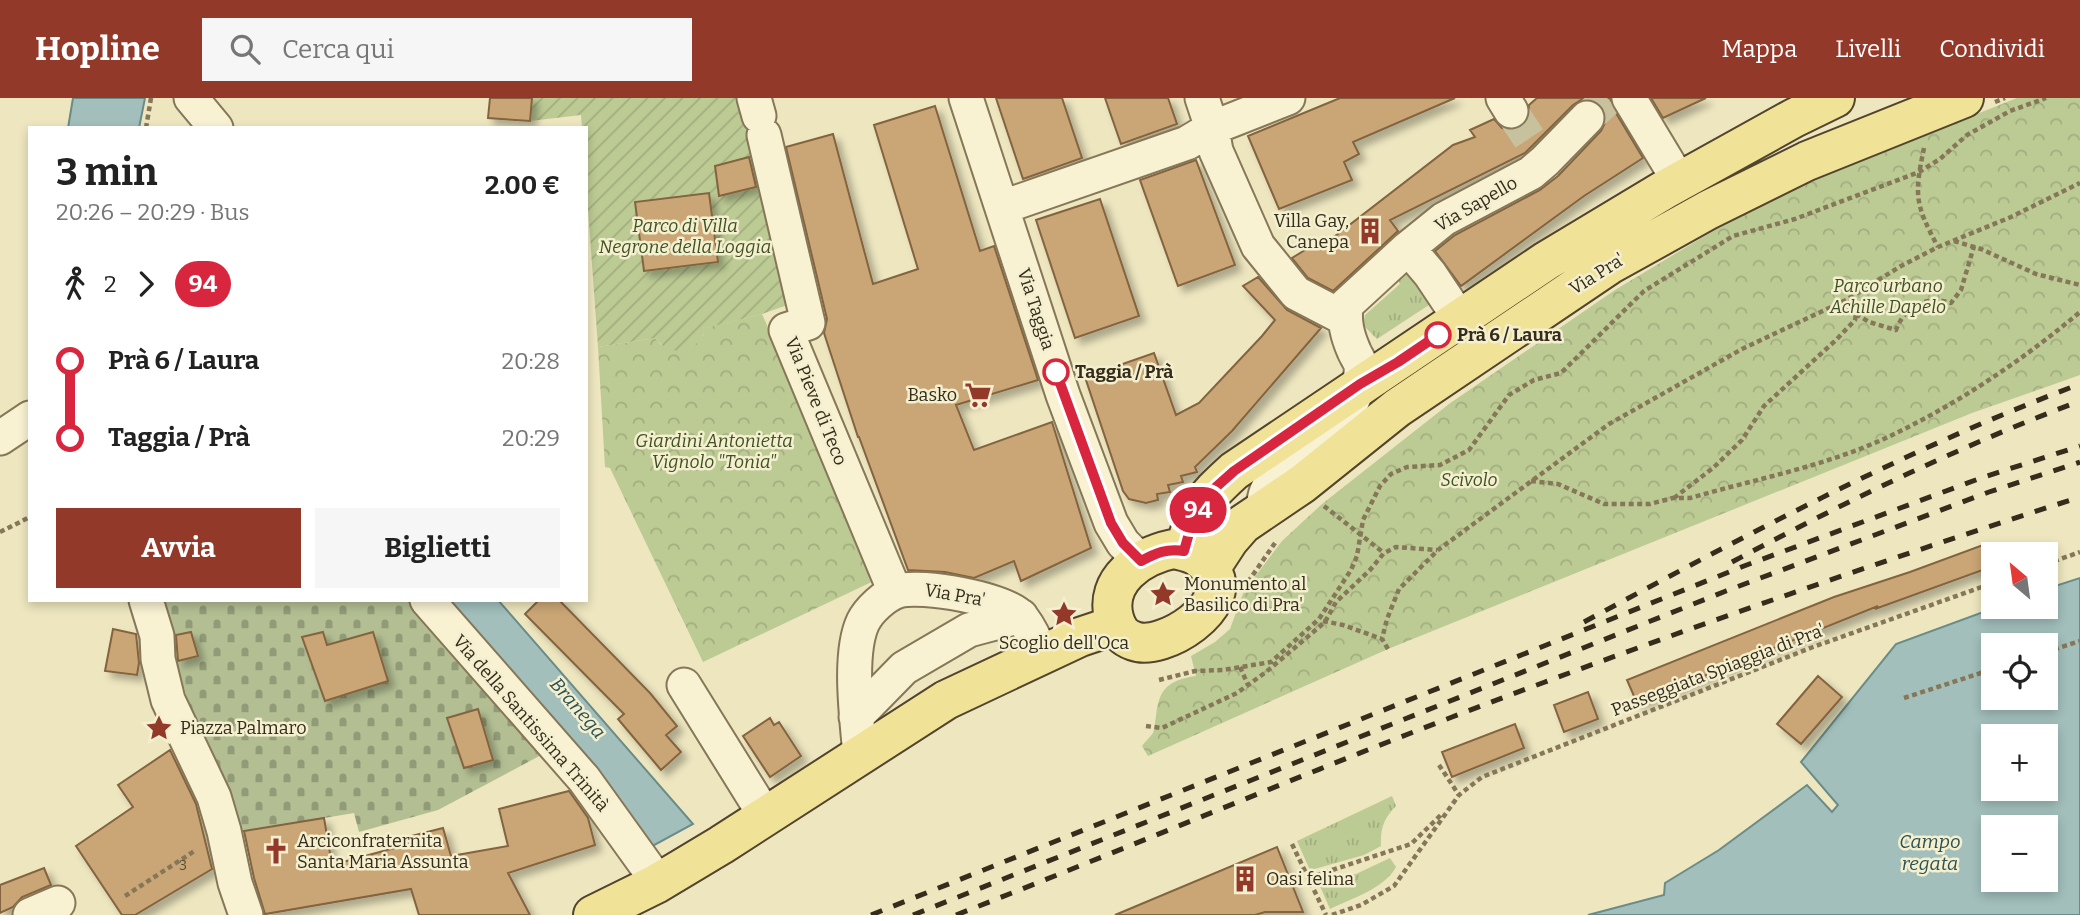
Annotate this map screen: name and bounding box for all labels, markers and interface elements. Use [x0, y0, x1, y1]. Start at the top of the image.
search box [202, 18, 692, 81]
text: Hopline [35, 29, 160, 69]
icon: search [226, 30, 264, 68]
text: Cerca qui [282, 34, 394, 65]
text: Mappa [1721, 35, 1797, 63]
text: Livelli [1835, 35, 1901, 63]
text: Condividi [1939, 35, 2045, 63]
text: 3 min [56, 149, 158, 195]
text: 2.00 € [485, 170, 560, 201]
street label: Via Sapello [1431, 172, 1521, 236]
text: 20:26 – 20:29 · Bus [56, 198, 249, 226]
place label: Villa Gay, Canepa [1274, 210, 1349, 253]
park label: Parco di Villa Negrone della Loggia [599, 215, 771, 258]
building icon: Villa Gay, Canepa [1355, 216, 1385, 246]
street label: Via Pra' [1565, 248, 1629, 300]
icon: walk [56, 265, 94, 303]
icon: forward [127, 265, 165, 303]
street label: Via Taggia [1012, 265, 1060, 353]
text: 2 [104, 270, 117, 298]
text: 94 [189, 270, 217, 298]
park label: Parco urbano Achille Dapelo [1829, 275, 1946, 318]
marker: Prà 6 / Laura [1425, 322, 1451, 348]
place label: Prà 6 / Laura [1457, 324, 1562, 346]
street label: Via Pieve di Teco [780, 334, 852, 468]
text: Prà 6 / Laura [108, 345, 259, 376]
text: 20:28 [502, 347, 560, 375]
marker: Taggia / Prà [1043, 359, 1069, 385]
place label: Taggia / Prà [1075, 361, 1173, 383]
supermarket icon: Basko [963, 380, 993, 410]
place label: Basko [907, 384, 957, 406]
text: Taggia / Prà [108, 422, 250, 453]
text: 20:29 [502, 424, 560, 452]
park label: Giardini Antonietta Vignolo "Tonia" [635, 430, 793, 473]
park label: Scivolo [1440, 469, 1498, 491]
line badge: 94 [1166, 487, 1230, 533]
text: 94 [1184, 496, 1212, 524]
button: Avvia [56, 508, 301, 588]
button: Biglietti [315, 508, 560, 588]
north arrow [1981, 542, 2058, 620]
map controls [1981, 542, 2058, 892]
place label: Monumento al Basilico di Pra' [1184, 573, 1306, 616]
street label: Via Pra' [923, 579, 987, 611]
place icon: Monumento al Basilico di Pra' [1148, 579, 1178, 609]
place icon: Scoglio dell'Oca [1049, 599, 1079, 629]
street label: Passeggiata Spiaggia di Pra' [1608, 619, 1828, 721]
street label: Via della Santissima Trinità [448, 630, 614, 816]
place label: Scoglio dell'Oca [999, 632, 1129, 654]
button: locate [1981, 633, 2058, 710]
water label: Branega [545, 673, 611, 743]
place icon: Piazza Palmaro [144, 713, 174, 743]
place label: Piazza Palmaro [180, 717, 307, 739]
button: + [1981, 724, 2058, 801]
button: − [1981, 815, 2058, 892]
place label: Arciconfraternita Santa Maria Assunta [297, 830, 469, 873]
water label: Campo regata [1899, 830, 1961, 875]
church icon: Arciconfraternita Santa Maria Assunta [261, 836, 291, 866]
house number: 3 [179, 857, 187, 874]
building icon: Oasi felina [1230, 864, 1260, 894]
place label: Oasi felina [1266, 868, 1354, 890]

